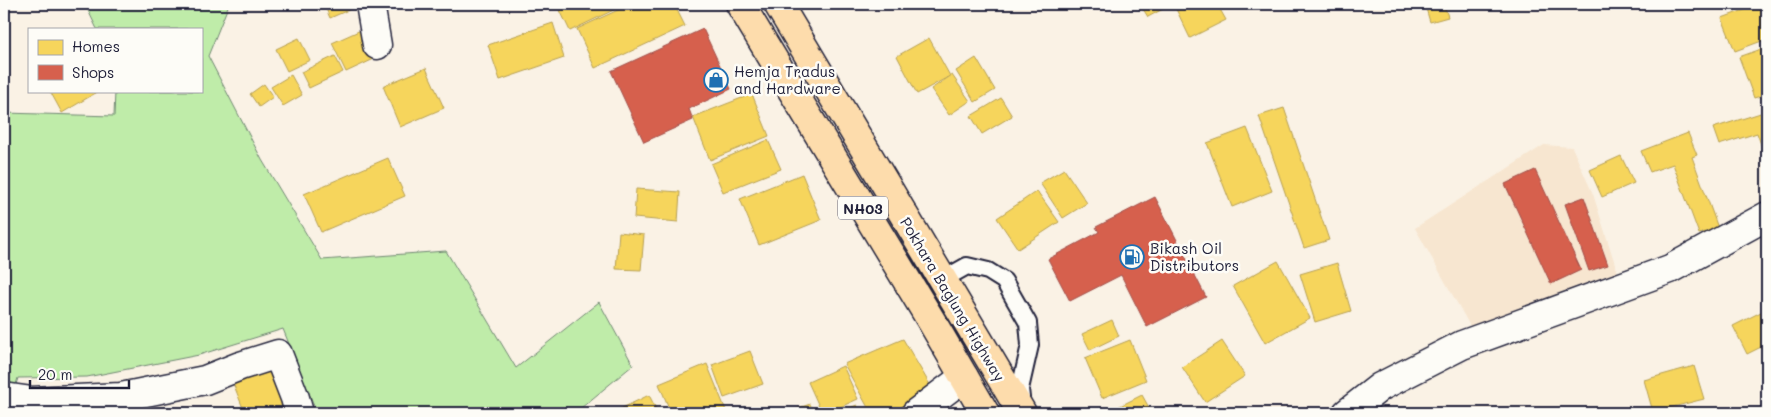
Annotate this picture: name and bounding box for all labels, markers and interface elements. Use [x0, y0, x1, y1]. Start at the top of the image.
legend [28, 28, 202, 92]
text: Homes [72, 36, 120, 56]
place label: Hemja Tradus and Hardware [734, 61, 841, 98]
text: Shops [72, 62, 114, 82]
shop icon: Hemja Tradus and Hardware [703, 67, 729, 93]
road number: NH03 [838, 197, 888, 220]
street label: Pokhara Baglung Highway [896, 213, 1010, 385]
place label: Bikash Oil Distributors [1150, 238, 1239, 275]
fuel station icon: Bikash Oil Distributors [1119, 244, 1145, 270]
scale bar [30, 357, 129, 389]
text: 20 m [38, 364, 72, 384]

